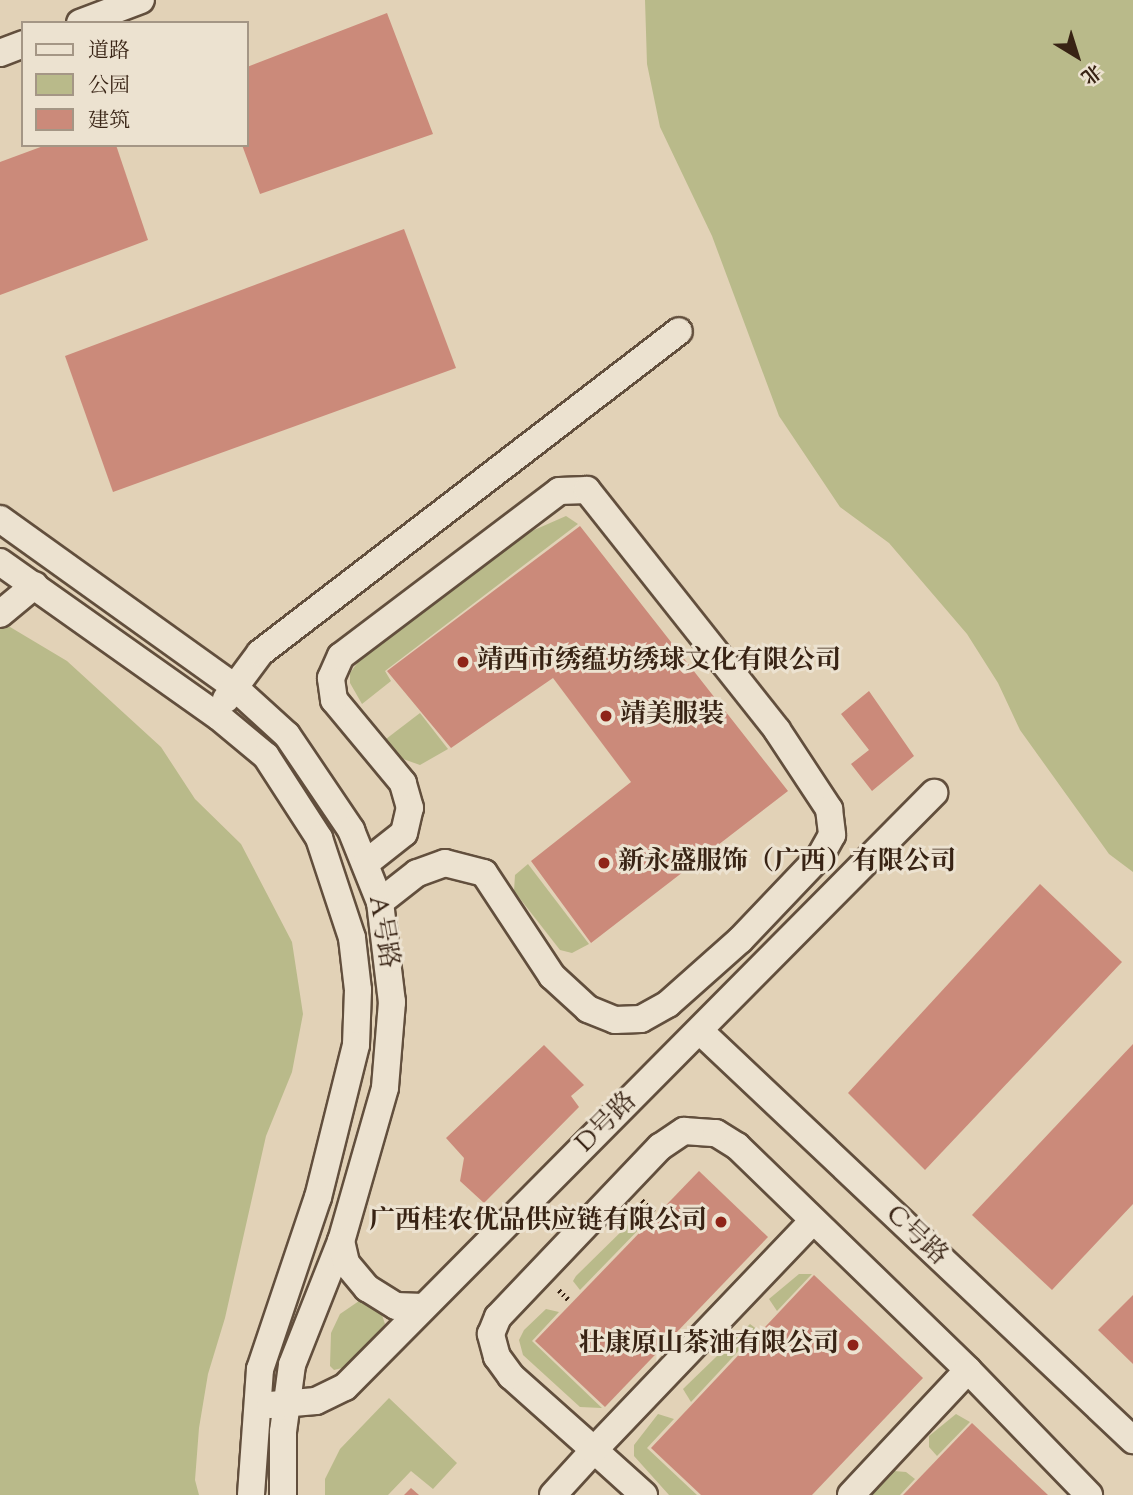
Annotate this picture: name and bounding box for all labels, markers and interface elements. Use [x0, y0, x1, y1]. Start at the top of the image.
legend [21, 21, 248, 147]
north arrow [1042, 21, 1112, 91]
text: 道路 [88, 37, 130, 67]
text: 北 [1074, 56, 1106, 89]
text: 公园 [88, 72, 130, 102]
text: 建筑 [88, 107, 130, 137]
place label: 靖西市绣蕴坊绣球文化有限公司 [477, 646, 841, 678]
marker: 靖西市绣蕴坊绣球文化有限公司 [455, 654, 471, 670]
place label: 靖美服装 [620, 700, 724, 732]
marker: 靖美服装 [598, 708, 614, 724]
place label: 新永盛服饰（广西）有限公司 [618, 847, 956, 879]
marker: 新永盛服饰（广西）有限公司 [596, 855, 612, 871]
street label: A号路 [360, 893, 404, 971]
street label: D号路 [570, 1086, 644, 1160]
street label: C号路 [879, 1200, 953, 1272]
place label: 广西桂农优品供应链有限公司 [369, 1206, 707, 1238]
marker: 广西桂农优品供应链有限公司 [713, 1214, 729, 1230]
place label: 壮康原山茶油有限公司 [579, 1329, 839, 1361]
marker: 壮康原山茶油有限公司 [845, 1337, 861, 1353]

